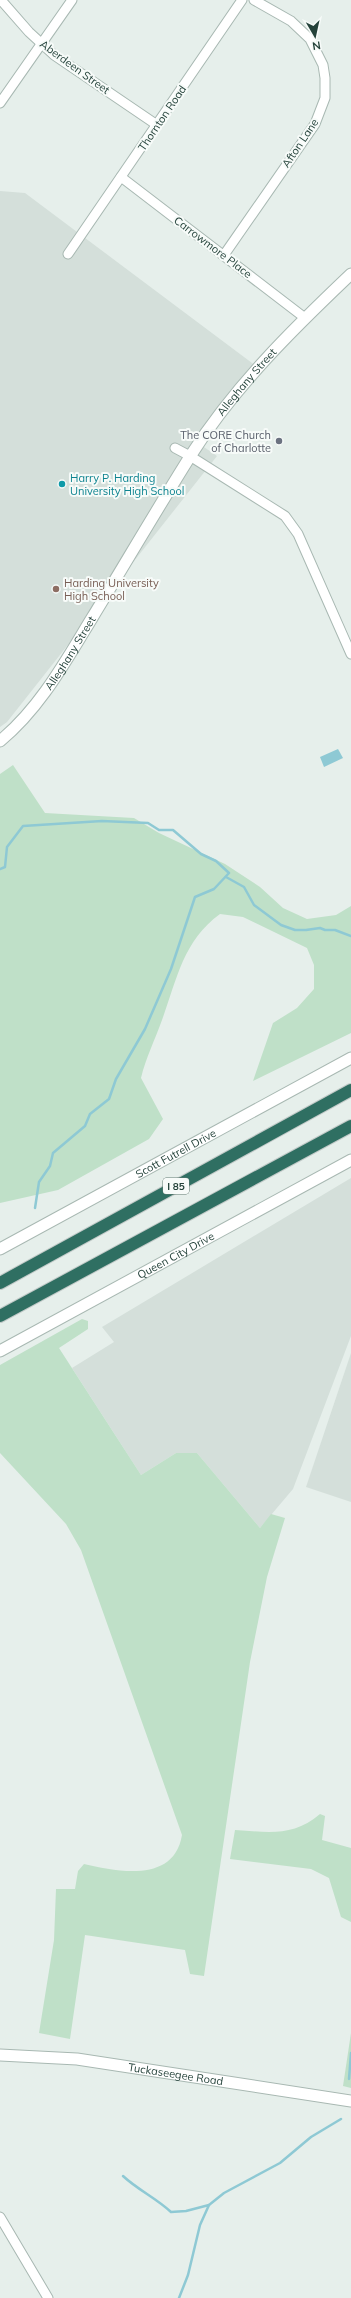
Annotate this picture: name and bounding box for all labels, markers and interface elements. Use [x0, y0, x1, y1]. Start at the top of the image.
north arrow [295, 16, 335, 56]
street label: Aberdeen Street [37, 37, 113, 97]
text: N [311, 38, 322, 53]
street label: Thornton Road [135, 83, 189, 153]
street label: Afton Lane [279, 116, 321, 170]
street label: Carrowmore Place [171, 213, 255, 281]
street label: Alleghany Street [214, 345, 280, 419]
place label: The CORE Church of Charlotte [180, 428, 271, 455]
marker: The CORE Church of Charlotte [274, 436, 284, 446]
place label: Harry P. Harding University High School [70, 471, 184, 498]
marker: Harry P. Harding University High School [57, 479, 67, 489]
place label: Harding University High School [64, 576, 159, 603]
marker: Harding University High School [51, 584, 61, 594]
street label: Alleghany Street [42, 613, 99, 693]
street label: Scott Futrell Drive [133, 1126, 218, 1181]
road number: I 85 [163, 1178, 189, 1194]
street label: Queen City Drive [135, 1229, 217, 1282]
street label: Tuckaseegee Road [127, 2060, 224, 2088]

